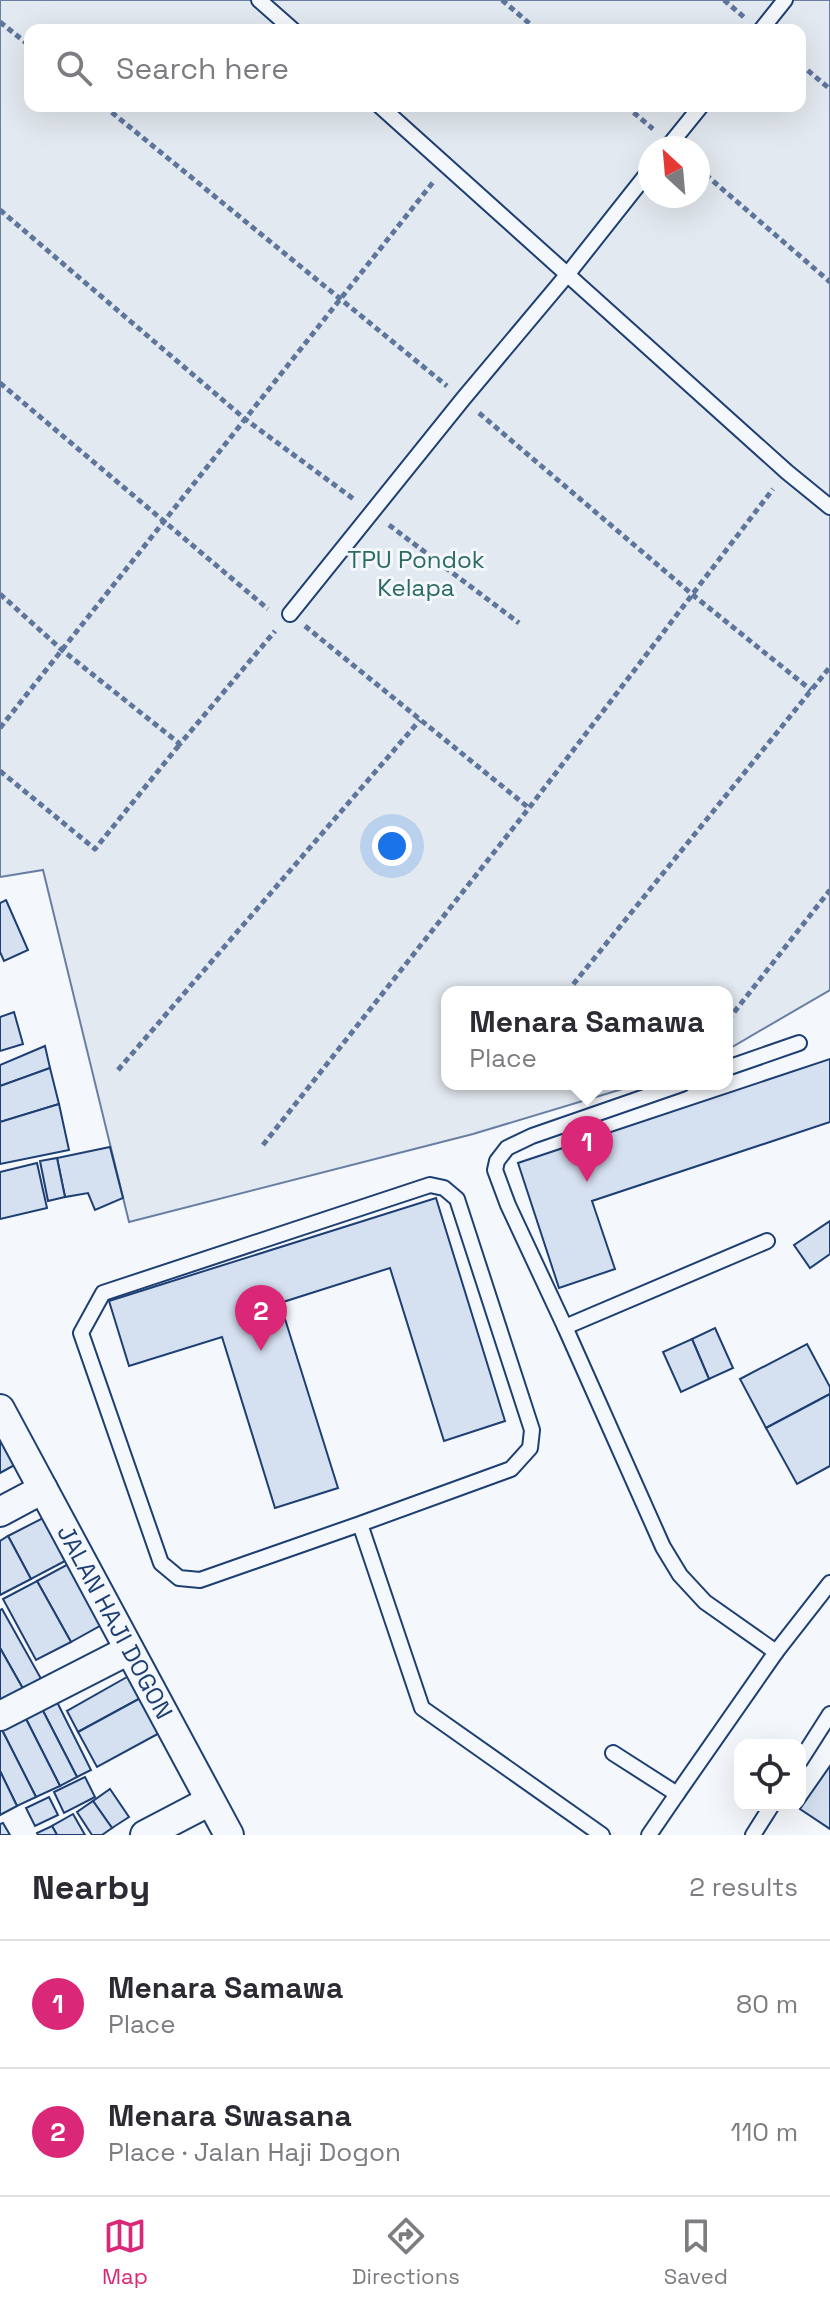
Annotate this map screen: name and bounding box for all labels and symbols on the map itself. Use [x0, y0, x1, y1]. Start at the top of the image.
north arrow [638, 136, 710, 208]
park label: TPU Pondok Kelapa [347, 544, 485, 603]
your location [372, 826, 412, 866]
pin: 1 [561, 1116, 613, 1182]
pin: 2 [235, 1285, 287, 1351]
street label: JALAN HAJI DOGON [50, 1519, 180, 1724]

